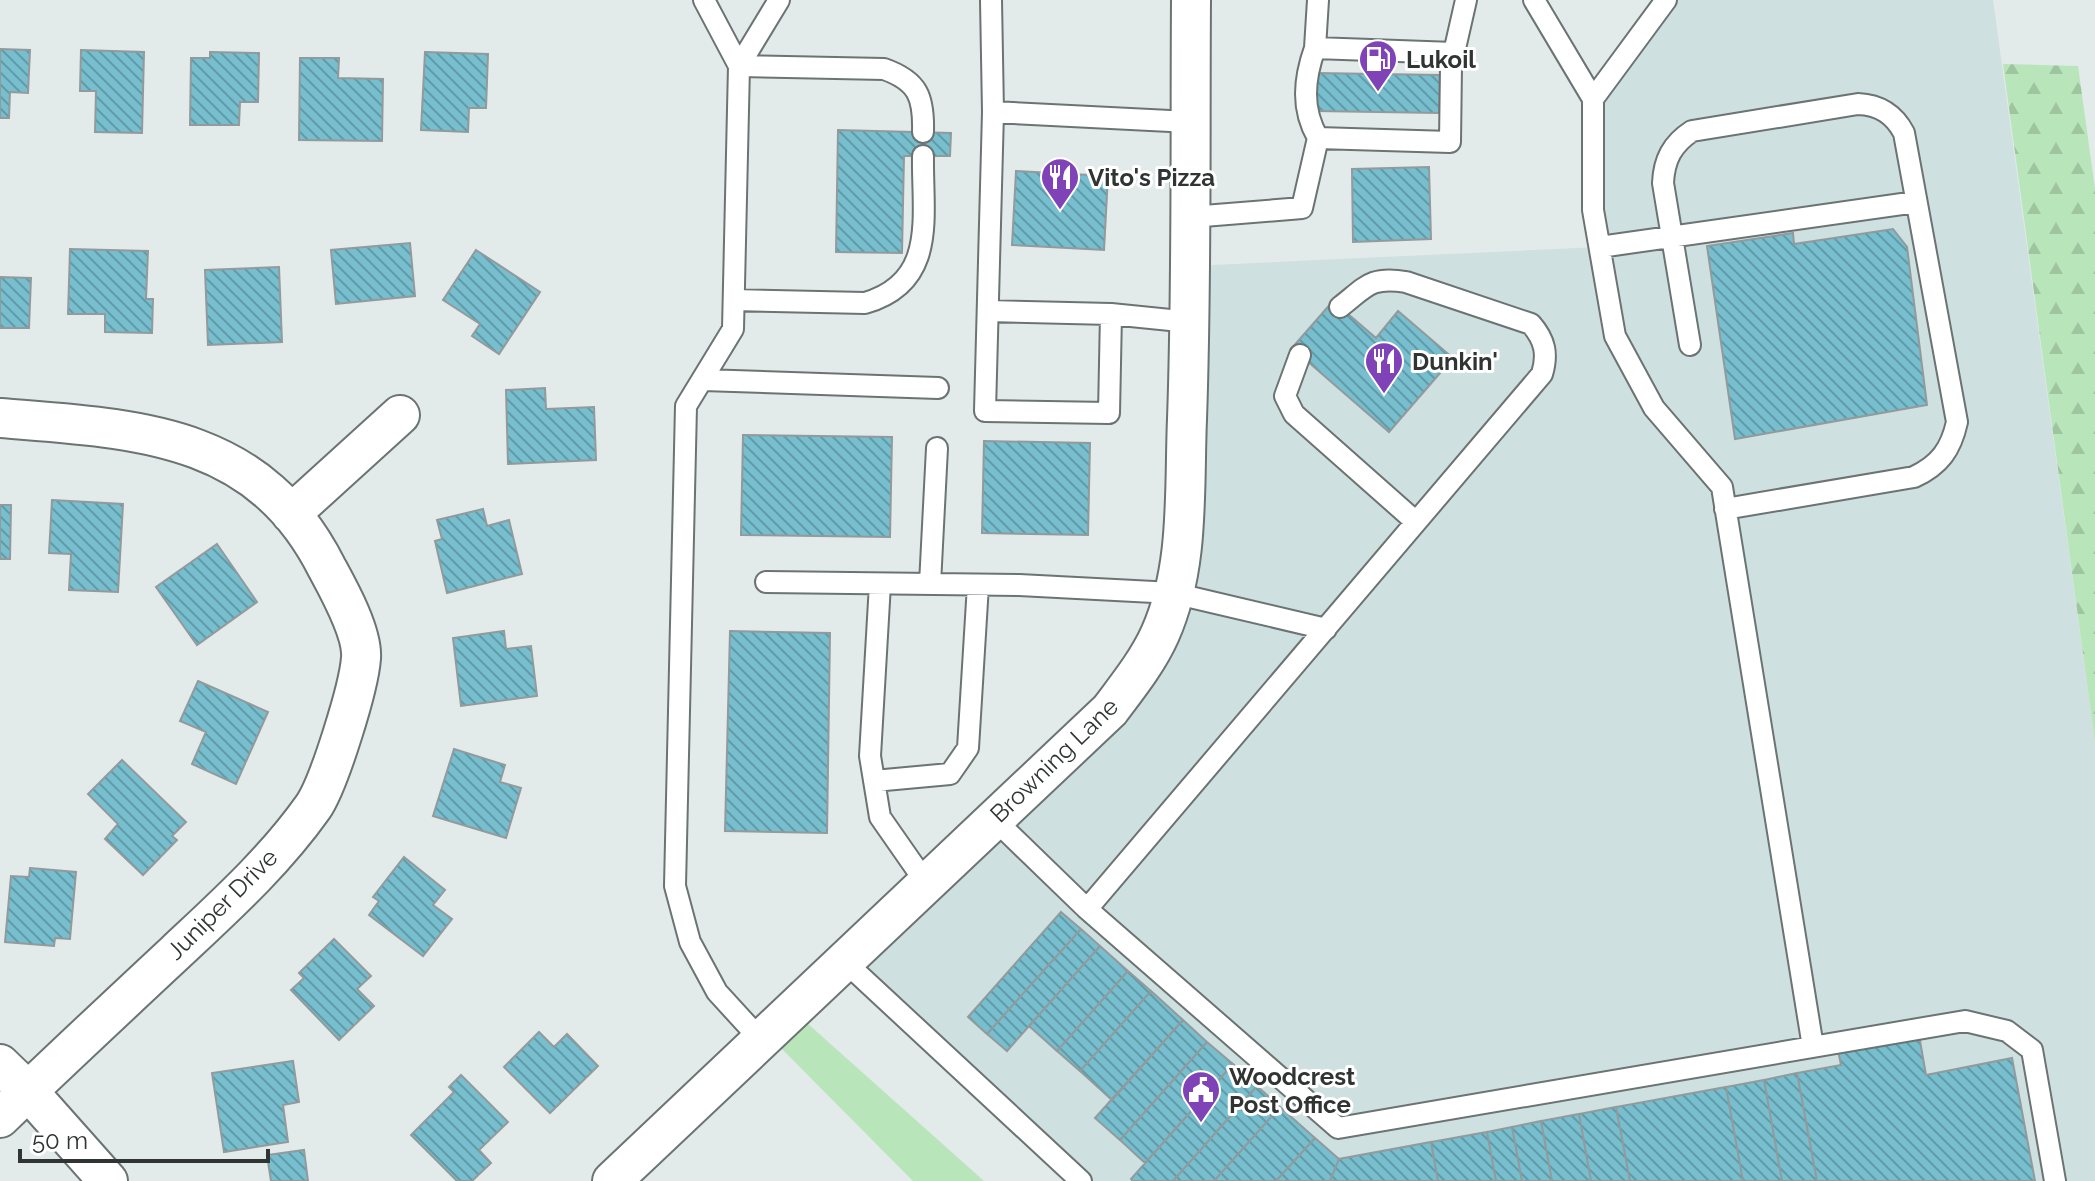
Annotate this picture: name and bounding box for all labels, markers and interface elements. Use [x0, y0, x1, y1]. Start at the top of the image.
fuel station icon: Lukoil [1357, 38, 1399, 93]
place label: Lukoil [1406, 45, 1476, 74]
restaurant icon: Vito's Pizza [1039, 156, 1081, 211]
place label: Vito's Pizza [1088, 163, 1215, 192]
restaurant icon: Dunkin' [1363, 340, 1405, 395]
place label: Dunkin' [1412, 347, 1498, 376]
street label: Browning Lane [984, 692, 1124, 828]
street label: Juniper Drive [160, 842, 284, 966]
place label: Woodcrest Post Office [1229, 1062, 1355, 1119]
public building icon: Woodcrest Post Office [1180, 1069, 1222, 1124]
scale bar [20, 1113, 268, 1163]
text: 50 m [32, 1126, 88, 1155]

